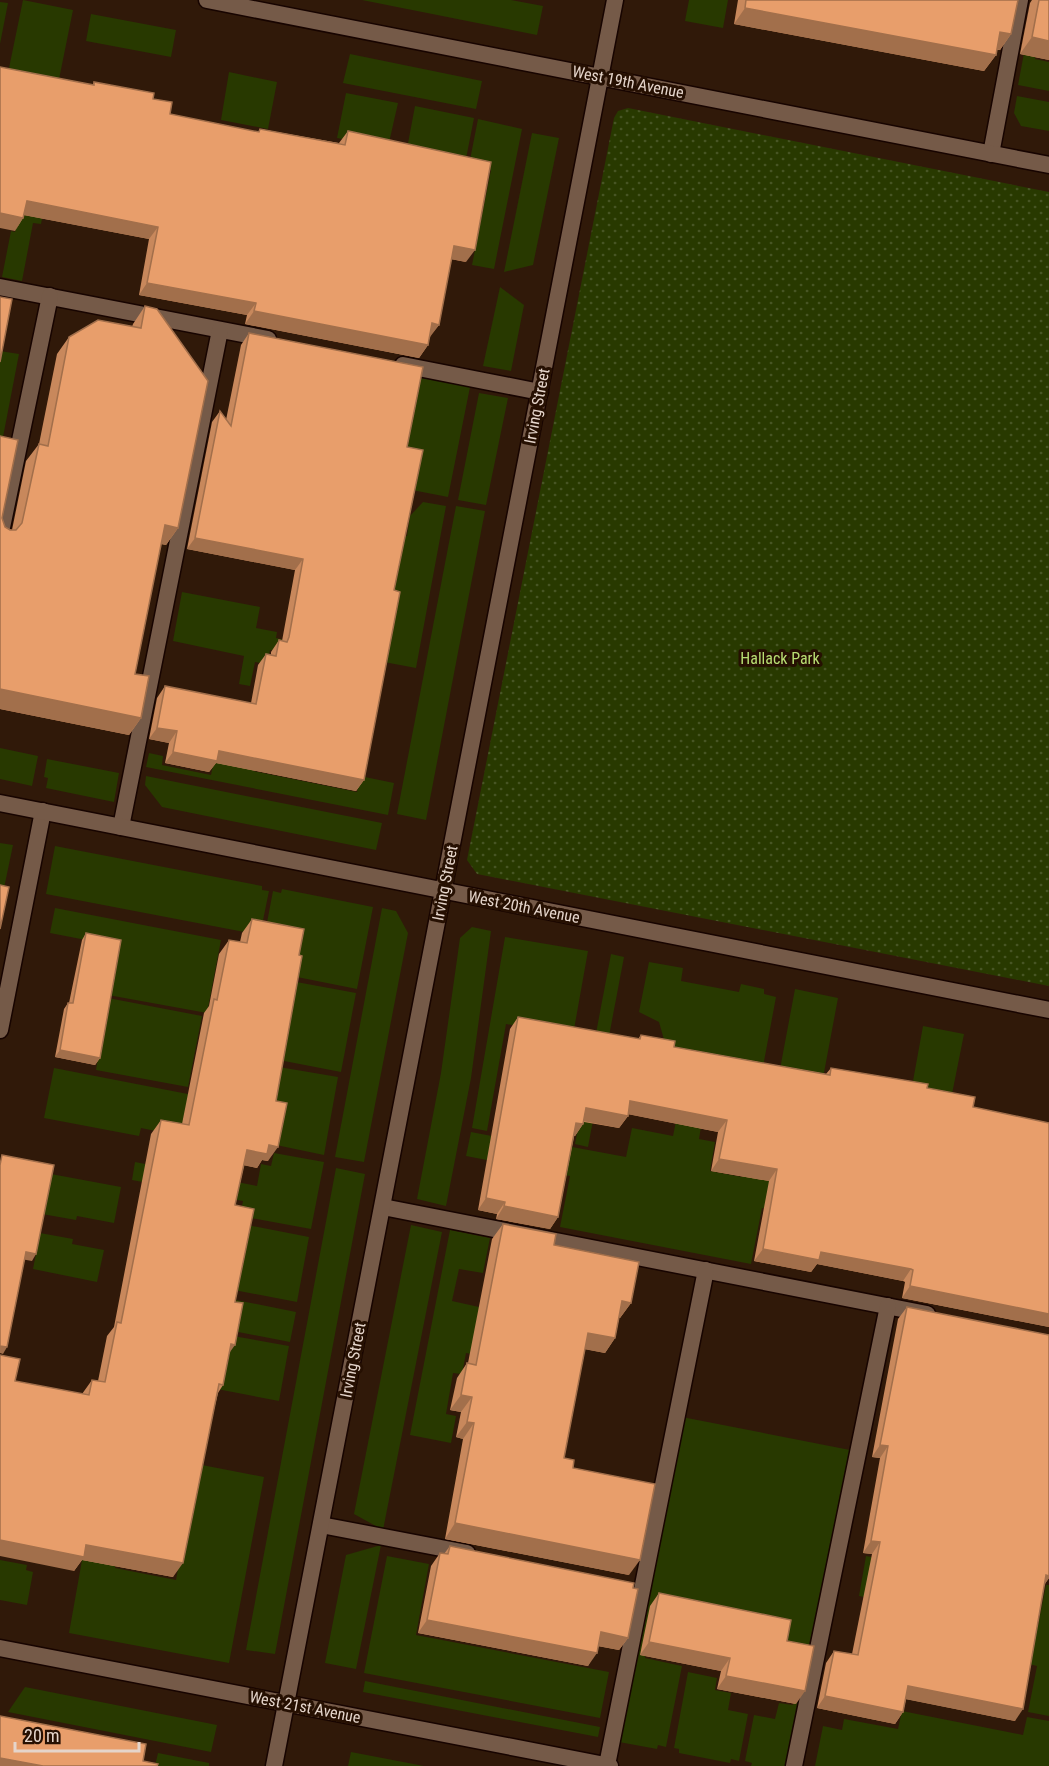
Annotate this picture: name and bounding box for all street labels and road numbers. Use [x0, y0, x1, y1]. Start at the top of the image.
street label: West 19th Avenue [571, 62, 685, 102]
street label: Irving Street [520, 366, 554, 445]
street label: Irving Street [428, 843, 462, 922]
street label: West 20th Avenue [467, 887, 581, 927]
street label: Irving Street [336, 1320, 370, 1399]
street label: West 21st Avenue [248, 1687, 362, 1727]

